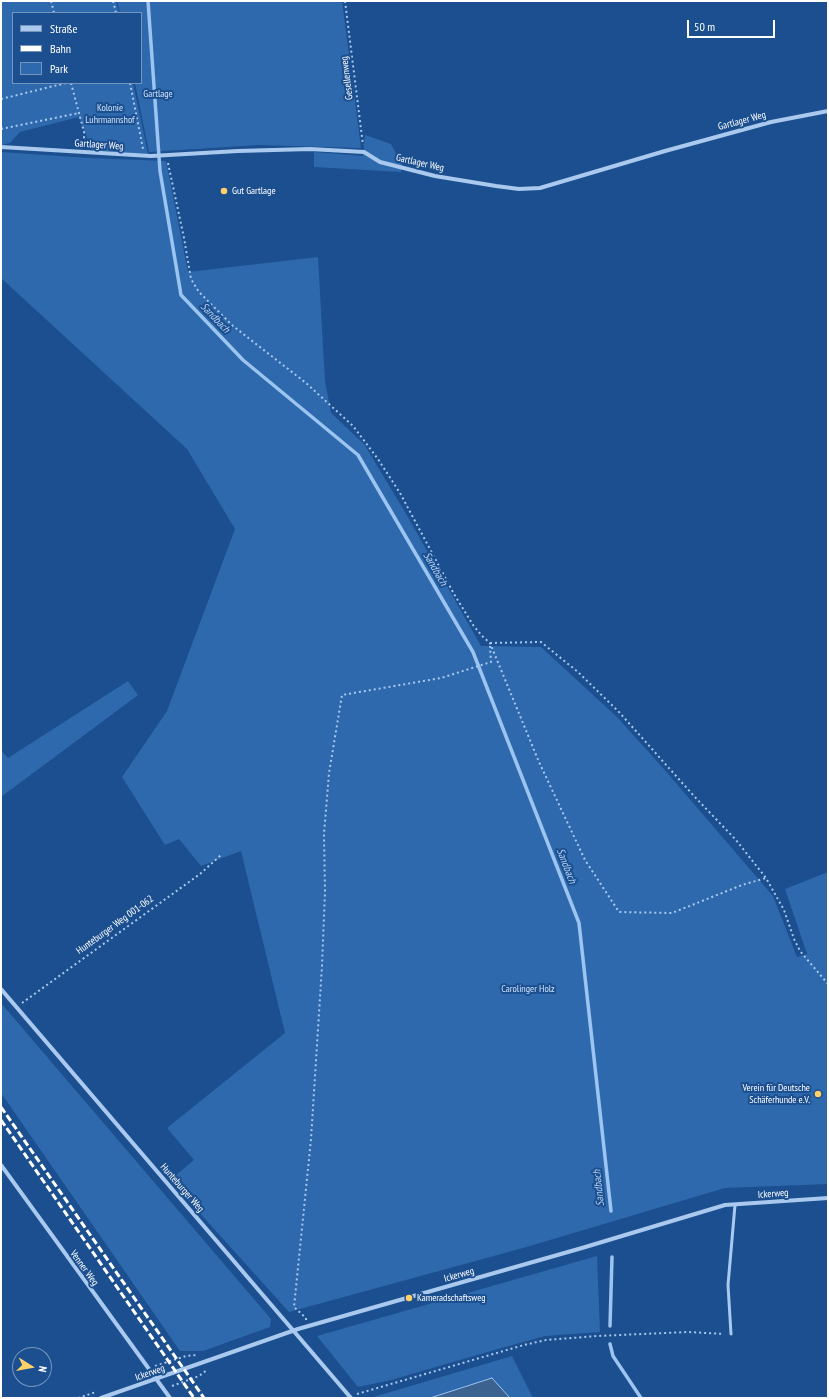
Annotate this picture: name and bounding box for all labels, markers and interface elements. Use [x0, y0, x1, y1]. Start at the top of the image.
legend [12, 12, 142, 84]
scale bar [689, 12, 777, 38]
text: 50 m [694, 19, 715, 34]
text: Straße [50, 21, 77, 36]
text: Bahn [50, 41, 71, 56]
street label: Gesellenweg [338, 55, 356, 101]
text: Park [50, 61, 68, 76]
park label: Gartlage [143, 88, 173, 100]
park label: Kolonie Luhrmannshof [85, 102, 135, 126]
street label: Gartlager Weg [717, 109, 767, 133]
street label: Gartlager Weg [74, 137, 124, 153]
street label: Gartlager Weg [395, 152, 445, 174]
place label: Gut Gartlage [232, 185, 276, 197]
marker: Gut Gartlage [219, 186, 229, 196]
water label: Sandbach [198, 300, 232, 336]
water label: Sandbach [420, 550, 450, 588]
water label: Sandbach [553, 847, 579, 885]
street label: Hunteburger Weg 001-062 [74, 893, 156, 957]
park label: Carolinger Holz [501, 983, 555, 995]
place label: Verein für Deutsche Schäferhunde e.V. [742, 1082, 810, 1106]
marker: Verein für Deutsche Schäferhunde e.V. [813, 1089, 823, 1099]
street label: Hunteburger Weg [158, 1161, 206, 1215]
water label: Sandbach [591, 1169, 607, 1207]
street label: Ickerweg [757, 1187, 789, 1201]
street label: Venner Weg [67, 1248, 101, 1288]
street label: Ickerweg [443, 1265, 475, 1285]
place label: Kameradschaftsweg [417, 1292, 486, 1304]
marker: Kameradschaftsweg [404, 1293, 414, 1303]
north arrow [12, 1347, 52, 1387]
street label: Ickerweg [134, 1362, 166, 1384]
text: N [35, 1365, 50, 1373]

